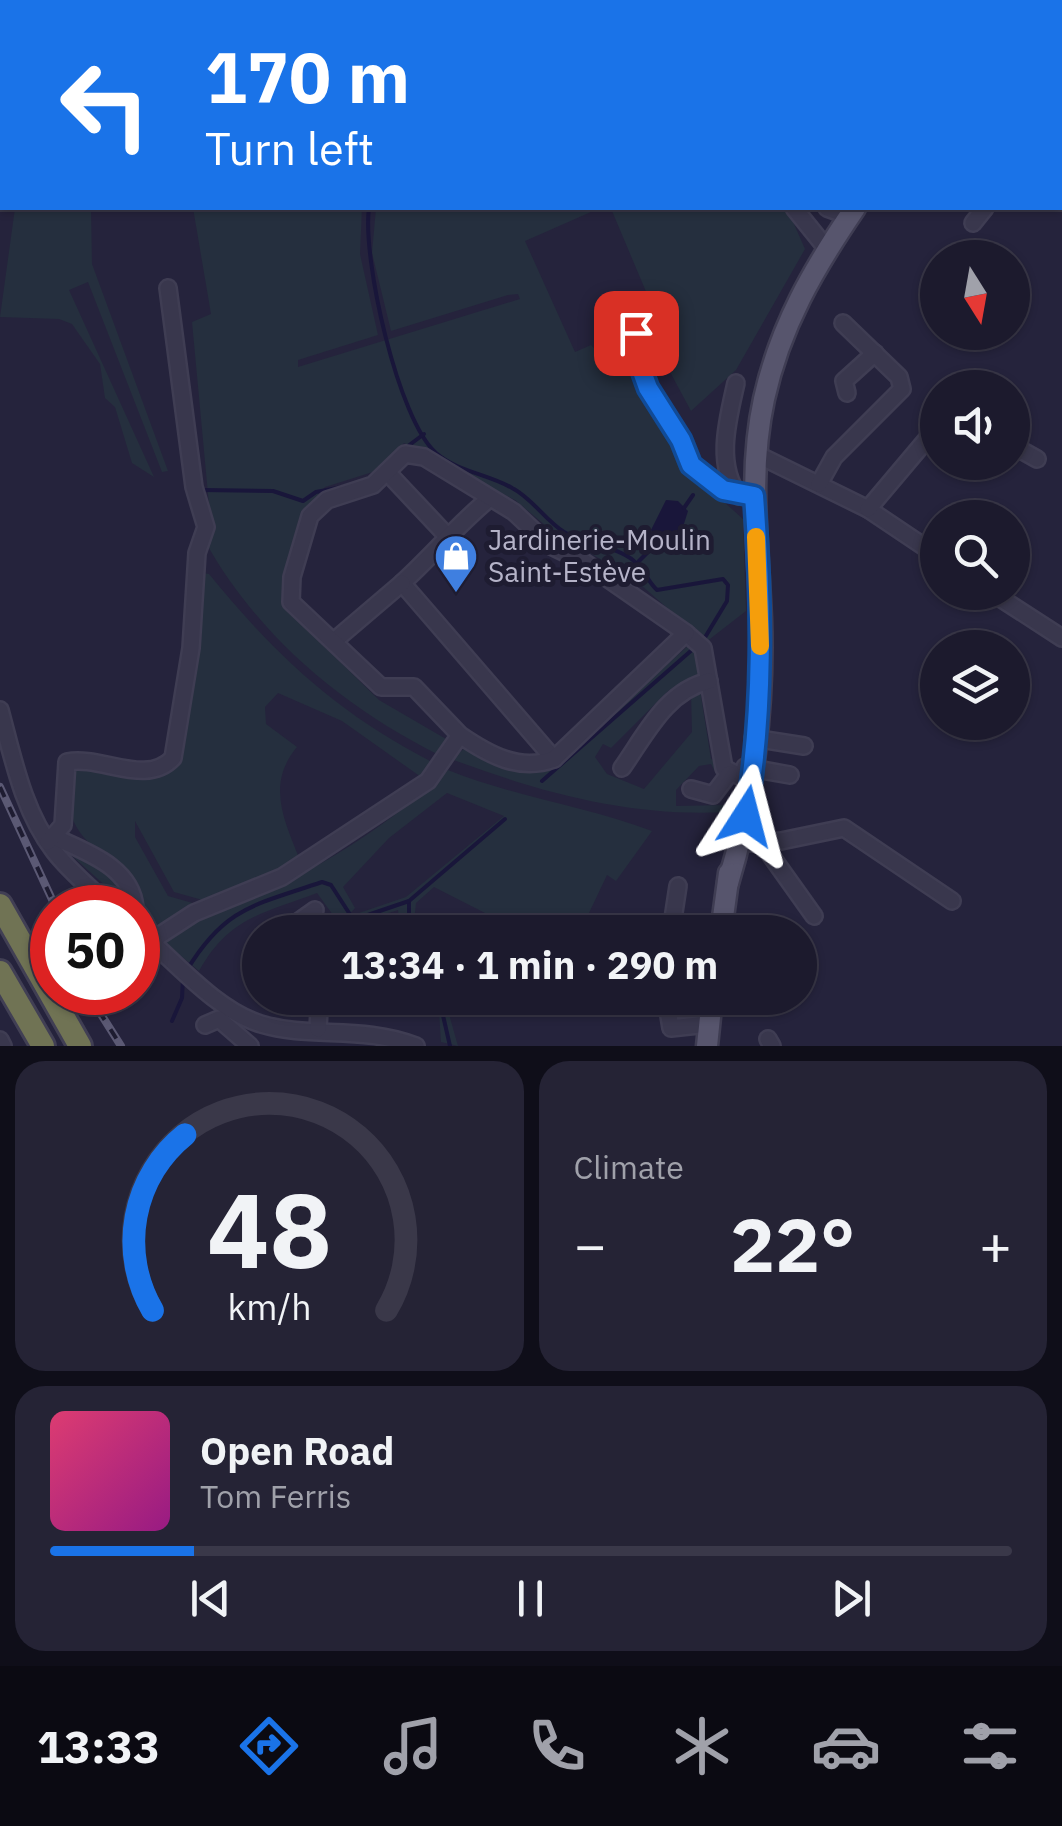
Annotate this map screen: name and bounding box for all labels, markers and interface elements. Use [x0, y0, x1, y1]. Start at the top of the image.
text: 170 m [205, 31, 410, 122]
icon: left [40, 40, 170, 170]
text: Turn left [205, 119, 374, 177]
north arrow [920, 240, 1030, 350]
map controls [920, 240, 1030, 740]
pin [594, 291, 679, 376]
icon: arrive [609, 306, 664, 361]
button: sound [920, 370, 1030, 480]
button: search [920, 500, 1030, 610]
place label: Jardinerie-Moulin Saint-Estève [488, 521, 711, 590]
shop icon: Jardinerie-Moulin Saint-Estève [433, 533, 479, 594]
button: layers [920, 630, 1030, 740]
position arrow [694, 764, 798, 868]
speed limit sign: 50 [30, 885, 160, 1015]
text: 13:34 · 1 min · 290 m [341, 940, 718, 989]
text: Climate [574, 1146, 684, 1188]
text: 48 [207, 1161, 332, 1297]
text: 22° [730, 1195, 855, 1293]
text: − [574, 1209, 607, 1280]
text: + [979, 1209, 1012, 1280]
text: km/h [227, 1283, 311, 1330]
text: Open Road [200, 1426, 394, 1475]
text: Tom Ferris [200, 1475, 351, 1517]
icon: previous [183, 1571, 238, 1626]
icon: pause [503, 1571, 558, 1626]
icon: next [824, 1571, 879, 1626]
icon: directions [234, 1711, 304, 1781]
icon: music [378, 1711, 448, 1781]
icon: phone [522, 1711, 592, 1781]
icon: climate [667, 1711, 737, 1781]
icon: car [811, 1711, 881, 1781]
icon: filters [955, 1711, 1025, 1781]
text: 13:33 [37, 1717, 160, 1775]

